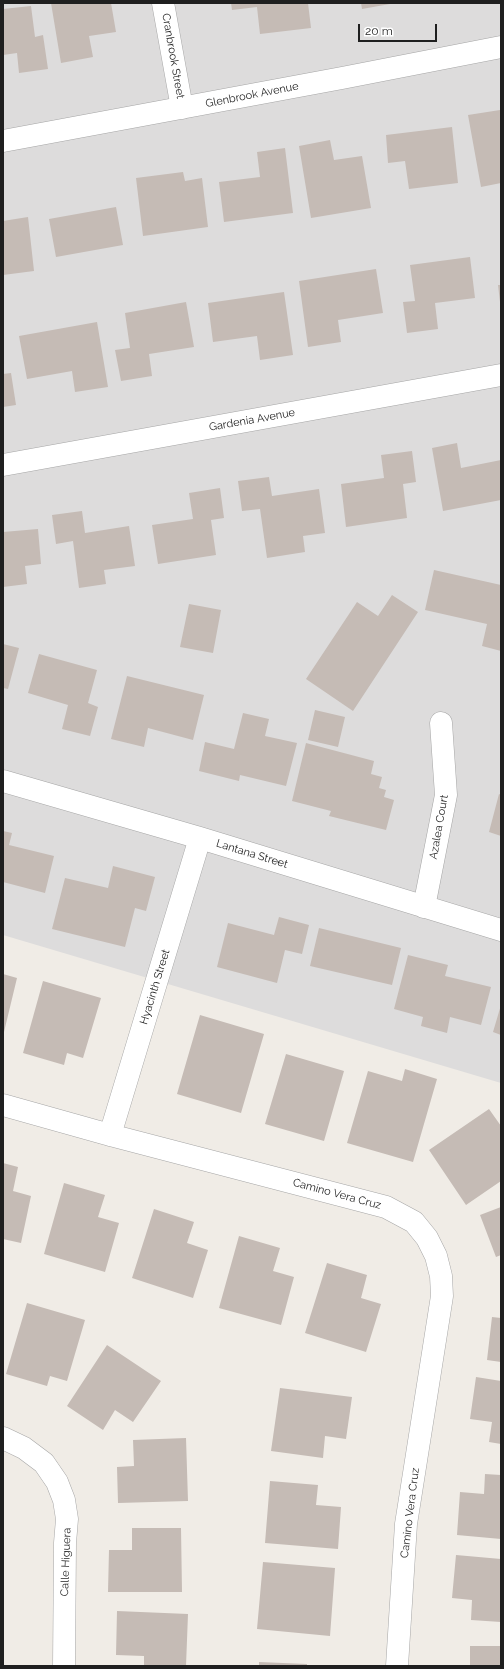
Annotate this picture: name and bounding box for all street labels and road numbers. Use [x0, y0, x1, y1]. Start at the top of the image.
street label: Cranbrook Street [159, 12, 187, 100]
street label: Glenbrook Avenue [204, 80, 300, 110]
street label: Gardenia Avenue [208, 406, 296, 434]
street label: Azalea Court [427, 794, 451, 860]
street label: Lantana Street [215, 837, 289, 871]
street label: Hyacinth Street [137, 948, 173, 1026]
street label: Camino Vera Cruz [291, 1176, 383, 1212]
street label: Camino Vera Cruz [398, 1467, 422, 1559]
street label: Calle Higuera [58, 1527, 74, 1597]

